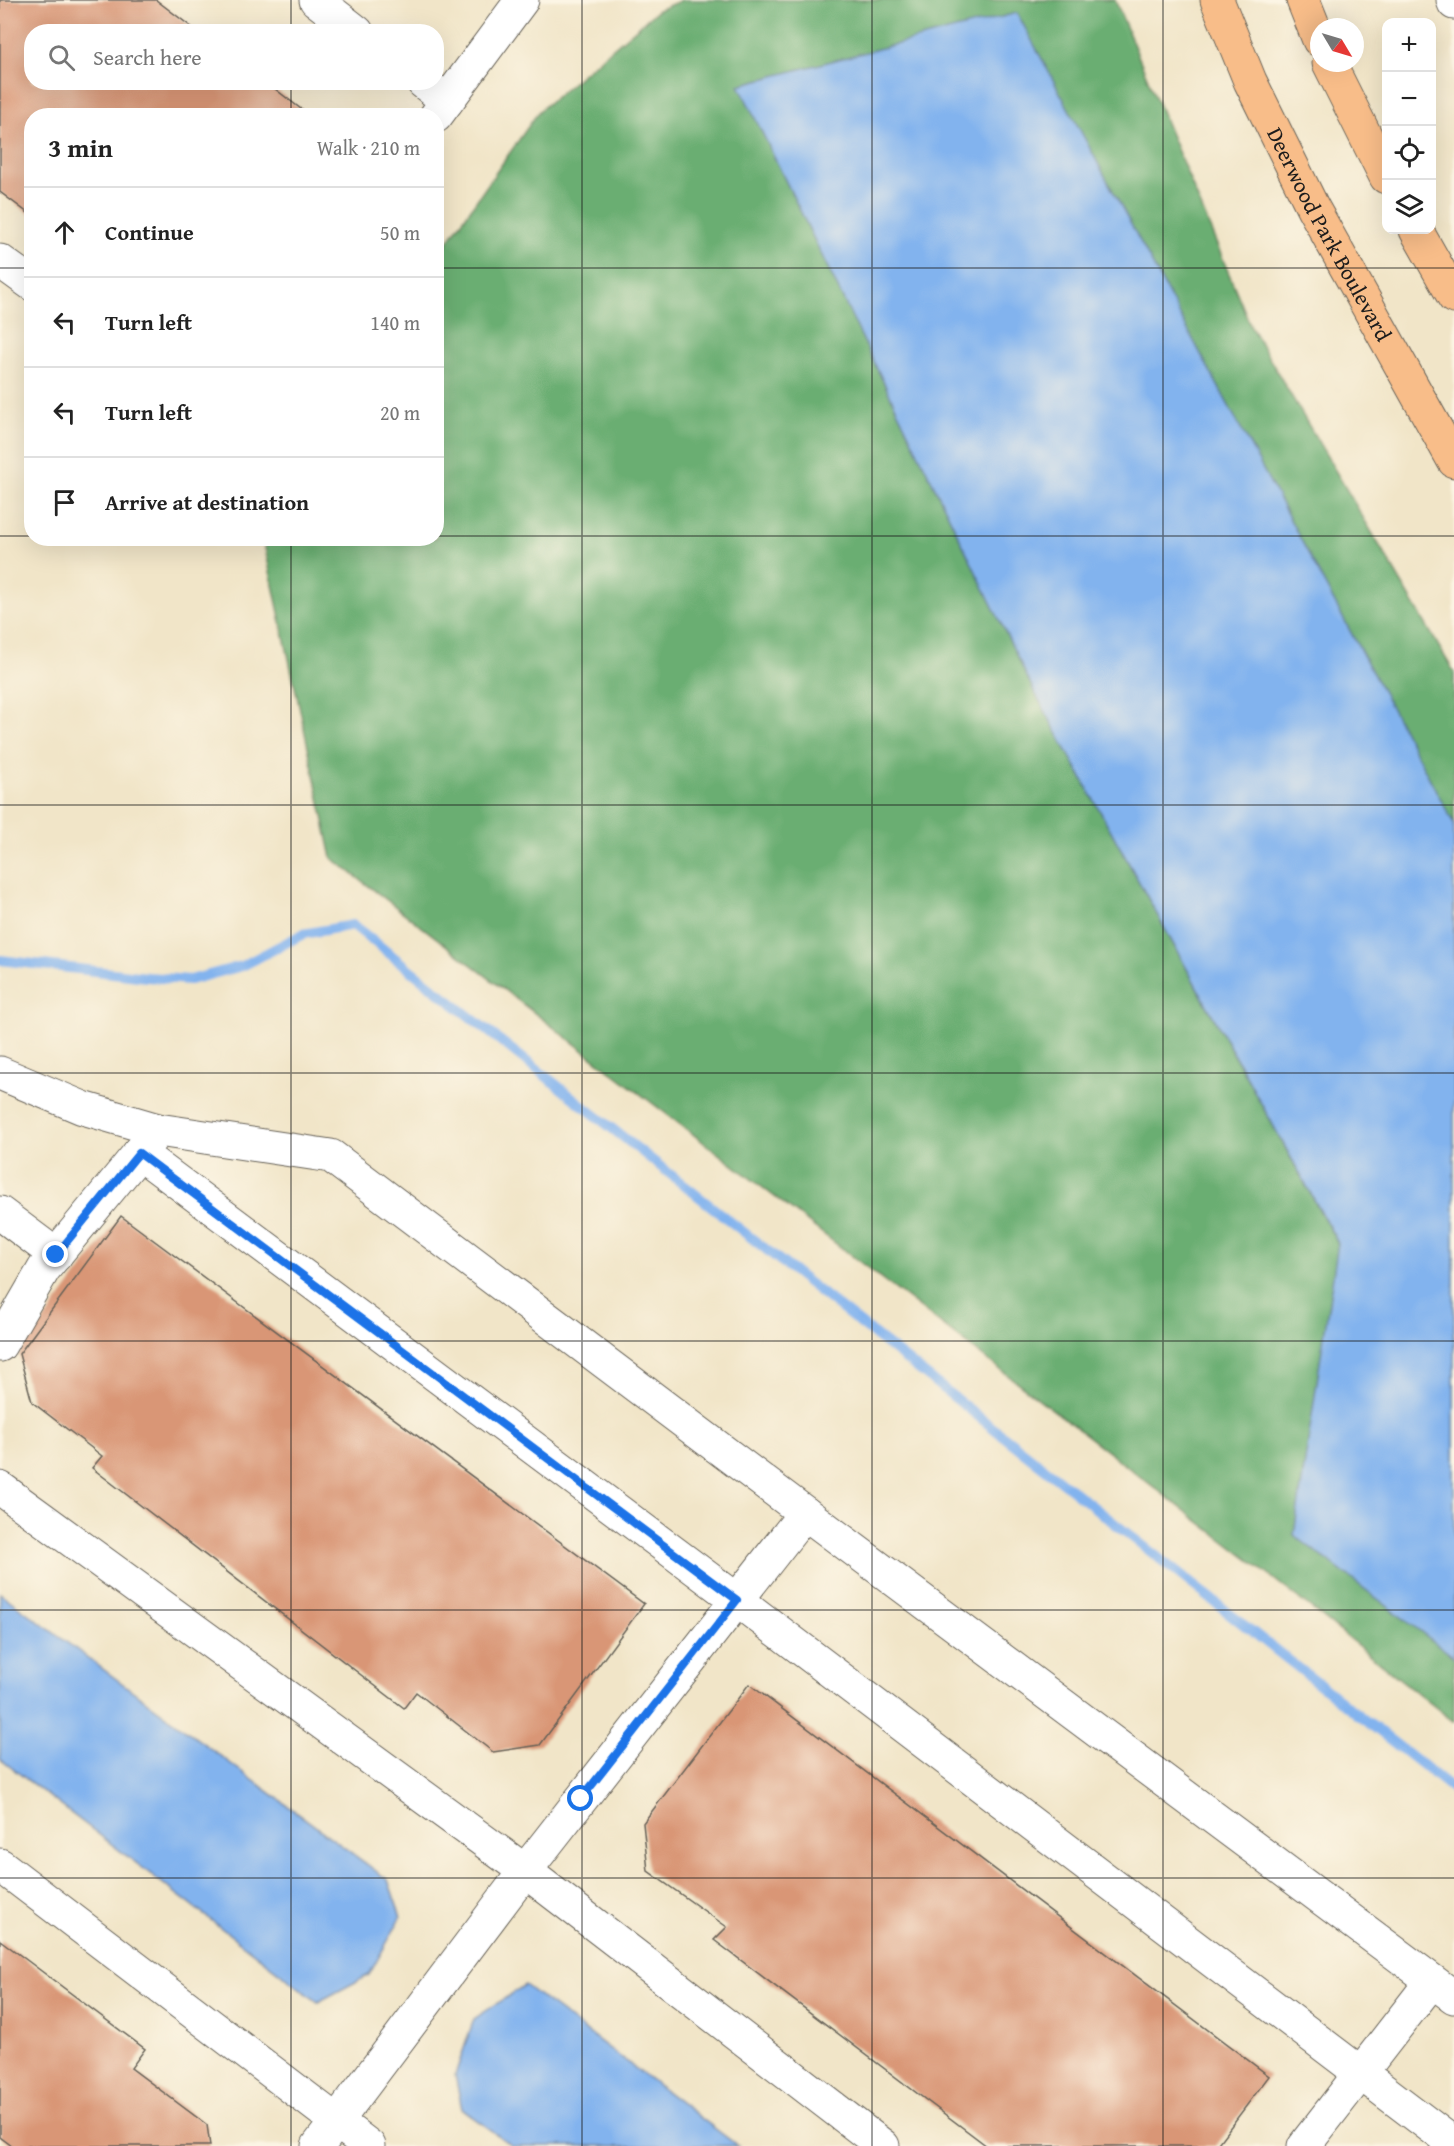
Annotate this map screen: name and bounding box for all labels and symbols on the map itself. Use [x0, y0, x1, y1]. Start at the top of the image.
north arrow [1310, 18, 1364, 72]
street label: Deerwood Park Boulevard [1259, 122, 1400, 347]
route end [42, 1241, 68, 1267]
route start [567, 1785, 593, 1811]

